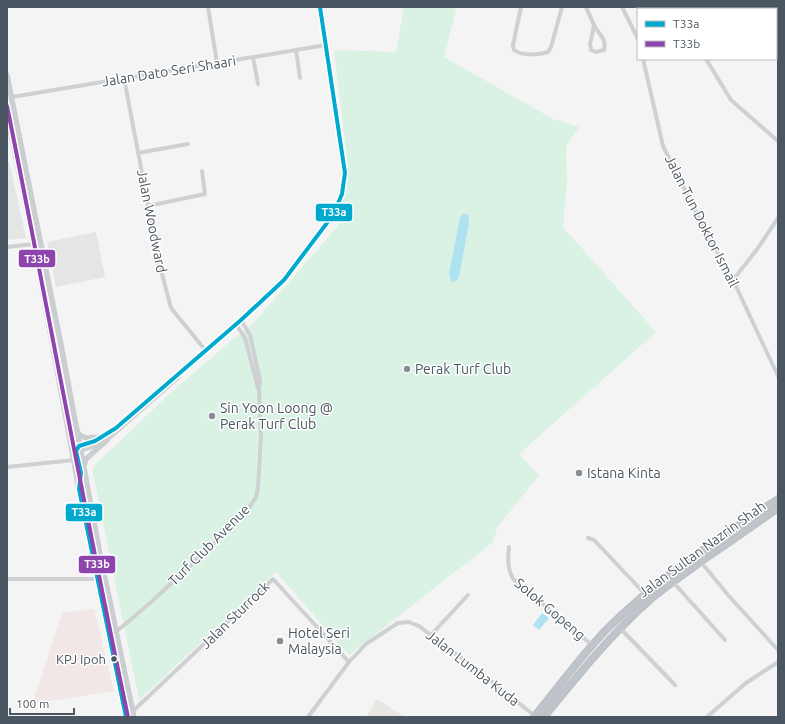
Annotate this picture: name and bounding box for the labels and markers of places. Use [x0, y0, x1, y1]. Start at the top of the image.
place label: Perak Turf Club [415, 361, 511, 377]
marker: Perak Turf Club [402, 364, 412, 374]
place label: Sin Yoon Loong @ Perak Turf Club [220, 400, 333, 432]
marker: Sin Yoon Loong @ Perak Turf Club [207, 411, 217, 421]
place label: Istana Kinta [587, 465, 661, 481]
marker: Istana Kinta [574, 468, 584, 478]
place label: Hotel Seri Malaysia [288, 625, 350, 657]
marker: Hotel Seri Malaysia [275, 636, 285, 646]
place label: KPJ Ipoh [56, 652, 106, 666]
marker: KPJ Ipoh [109, 654, 119, 664]

